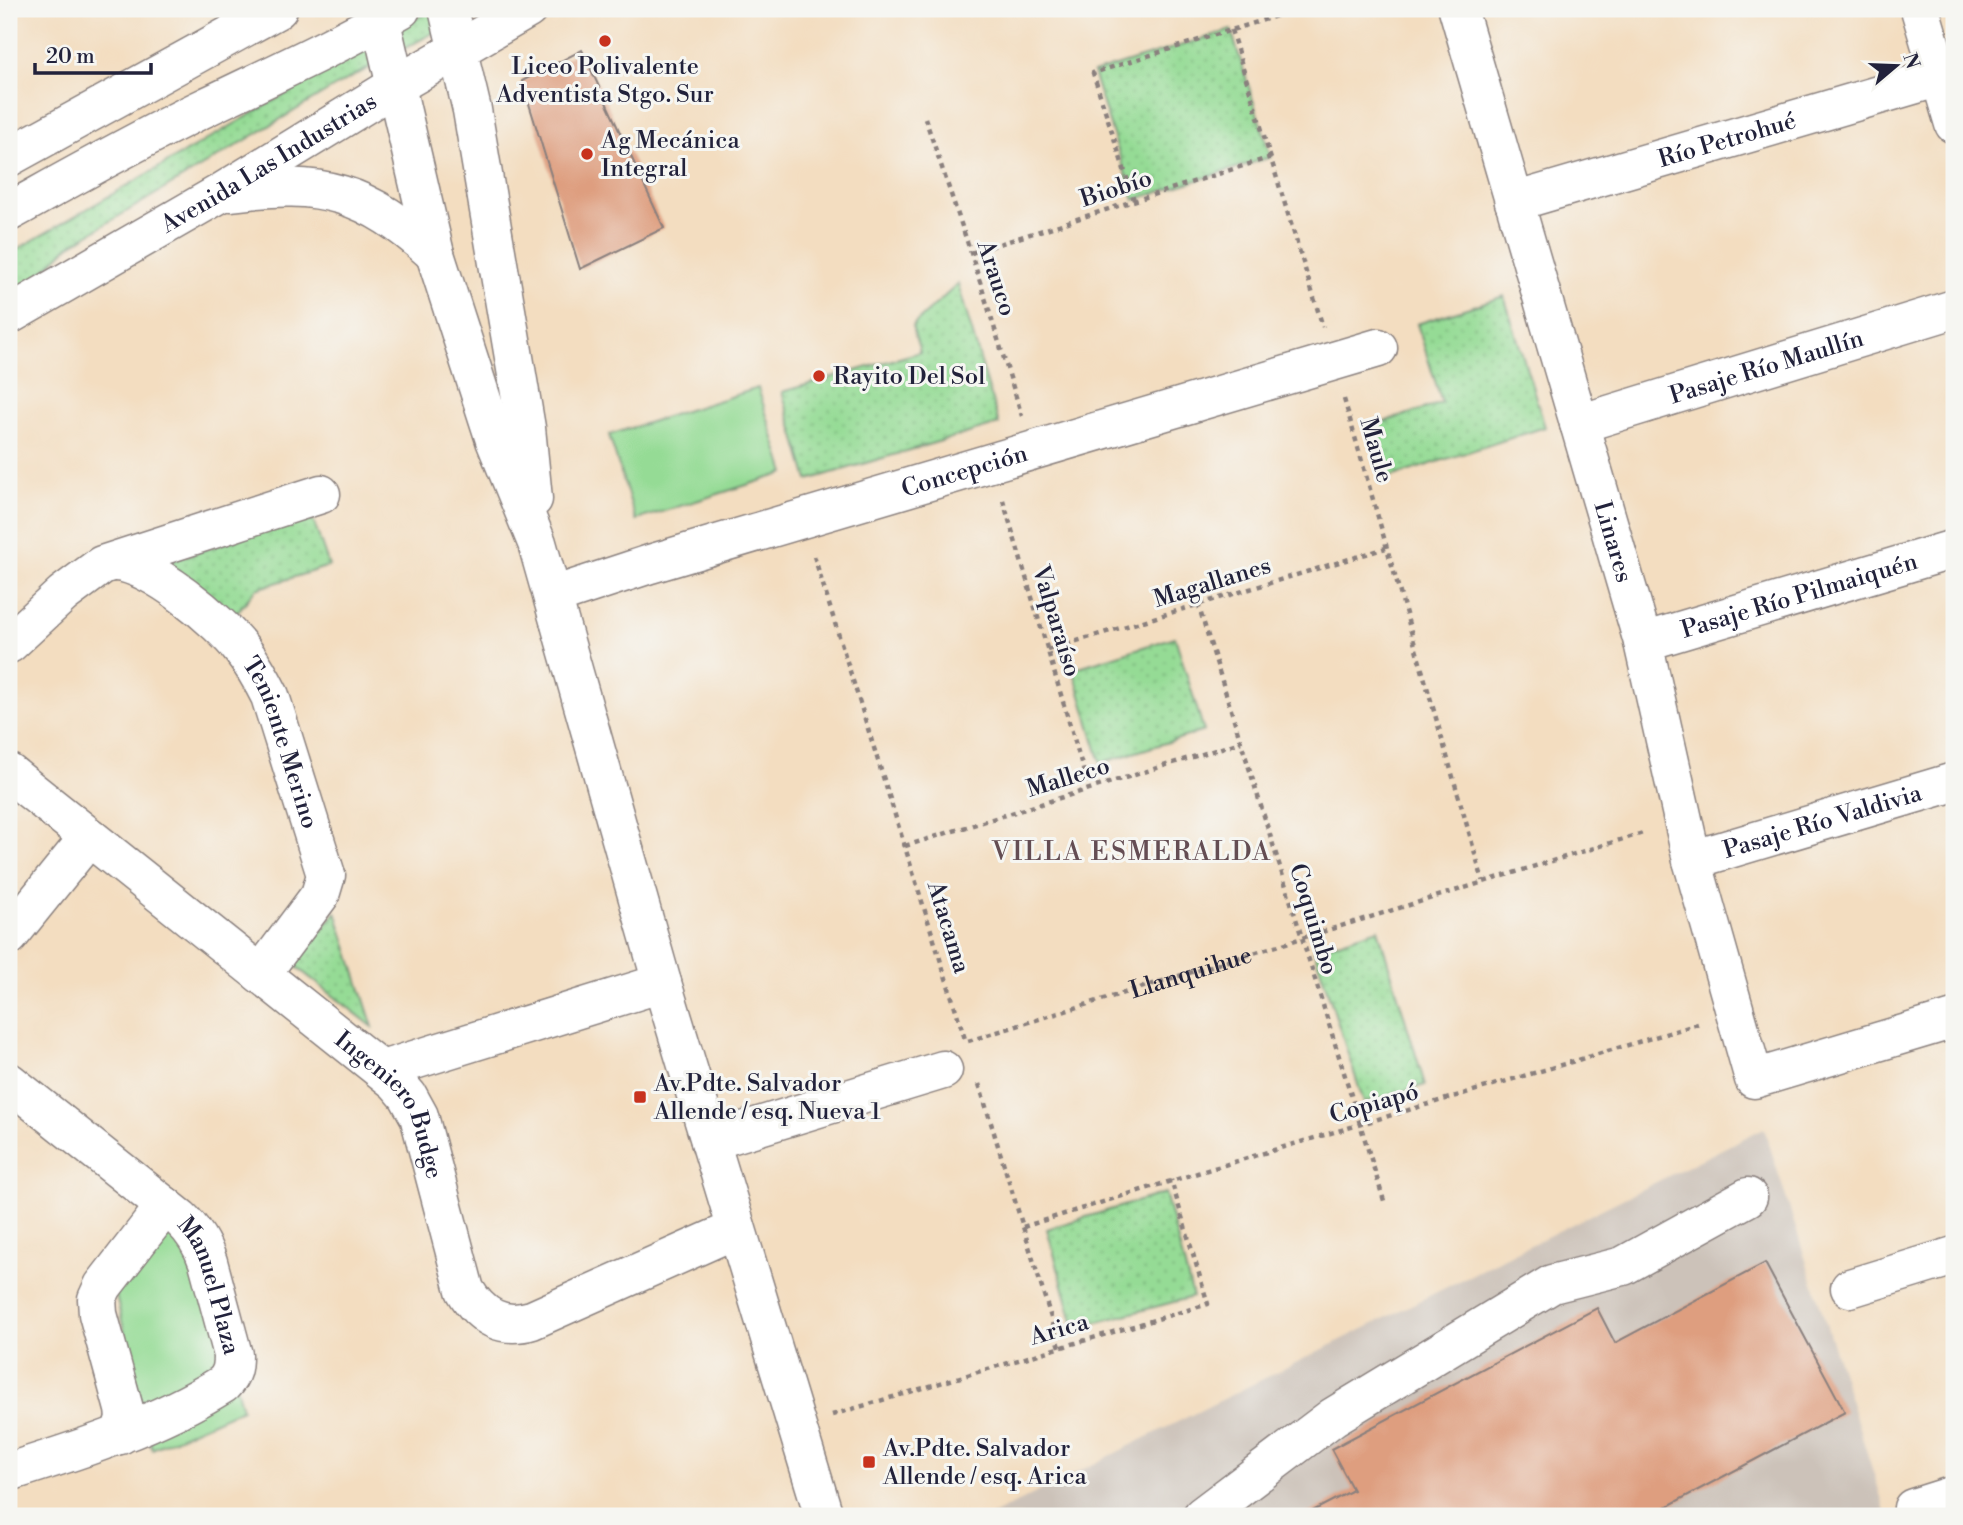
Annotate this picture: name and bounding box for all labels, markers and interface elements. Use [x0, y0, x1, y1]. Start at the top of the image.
scale bar [35, 32, 150, 76]
north arrow [1862, 32, 1932, 102]
marker: Liceo Polivalente Adventista Stgo. Sur [597, 33, 613, 49]
text: 20 m [46, 44, 95, 70]
text: N [1897, 50, 1925, 72]
place label: Liceo Polivalente Adventista Stgo. Sur [495, 52, 714, 110]
street label: Avenida Las Industrias [155, 87, 383, 241]
street label: Río Petrohué [1655, 106, 1800, 175]
place label: Ag Mecánica Integral [600, 126, 740, 184]
marker: Ag Mecánica Integral [579, 146, 595, 162]
street label: Biobío [1076, 163, 1156, 215]
street label: Arauco [969, 236, 1022, 320]
street label: Pasaje Río Maullín [1666, 324, 1867, 411]
place label: Rayito Del Sol [833, 362, 985, 392]
marker: Rayito Del Sol [811, 368, 827, 384]
street label: Maule [1352, 414, 1400, 486]
street label: Concepción [898, 439, 1031, 505]
street label: Linares [1587, 498, 1639, 586]
street label: Pasaje Río Pilmaiquén [1678, 547, 1921, 646]
street label: Magallanes [1150, 551, 1275, 615]
street label: Valparaíso [1025, 561, 1087, 681]
street label: Teniente Merino [235, 651, 325, 833]
street label: Malleco [1023, 751, 1113, 805]
street label: Pasaje Río Valdivia [1720, 778, 1926, 866]
district label: VILLA ESMERALDA [991, 836, 1272, 868]
street label: Coquimbo [1282, 860, 1344, 978]
street label: Atacama [920, 877, 977, 978]
street label: Llanquihue [1126, 940, 1256, 1006]
street label: Ingeniero Budge [328, 1025, 449, 1182]
place label: Av.Pdte. Salvador Allende / esq. Nueva 1 [653, 1069, 881, 1127]
street label: Copiapó [1326, 1077, 1422, 1131]
marker: Av.Pdte. Salvador Allende / esq. Nueva 1 [632, 1089, 648, 1105]
street label: Manuel Plaza [170, 1211, 246, 1359]
street label: Arica [1026, 1307, 1093, 1353]
place label: Av.Pdte. Salvador Allende / esq. Arica [882, 1434, 1088, 1492]
marker: Av.Pdte. Salvador Allende / esq. Arica [861, 1454, 877, 1470]

